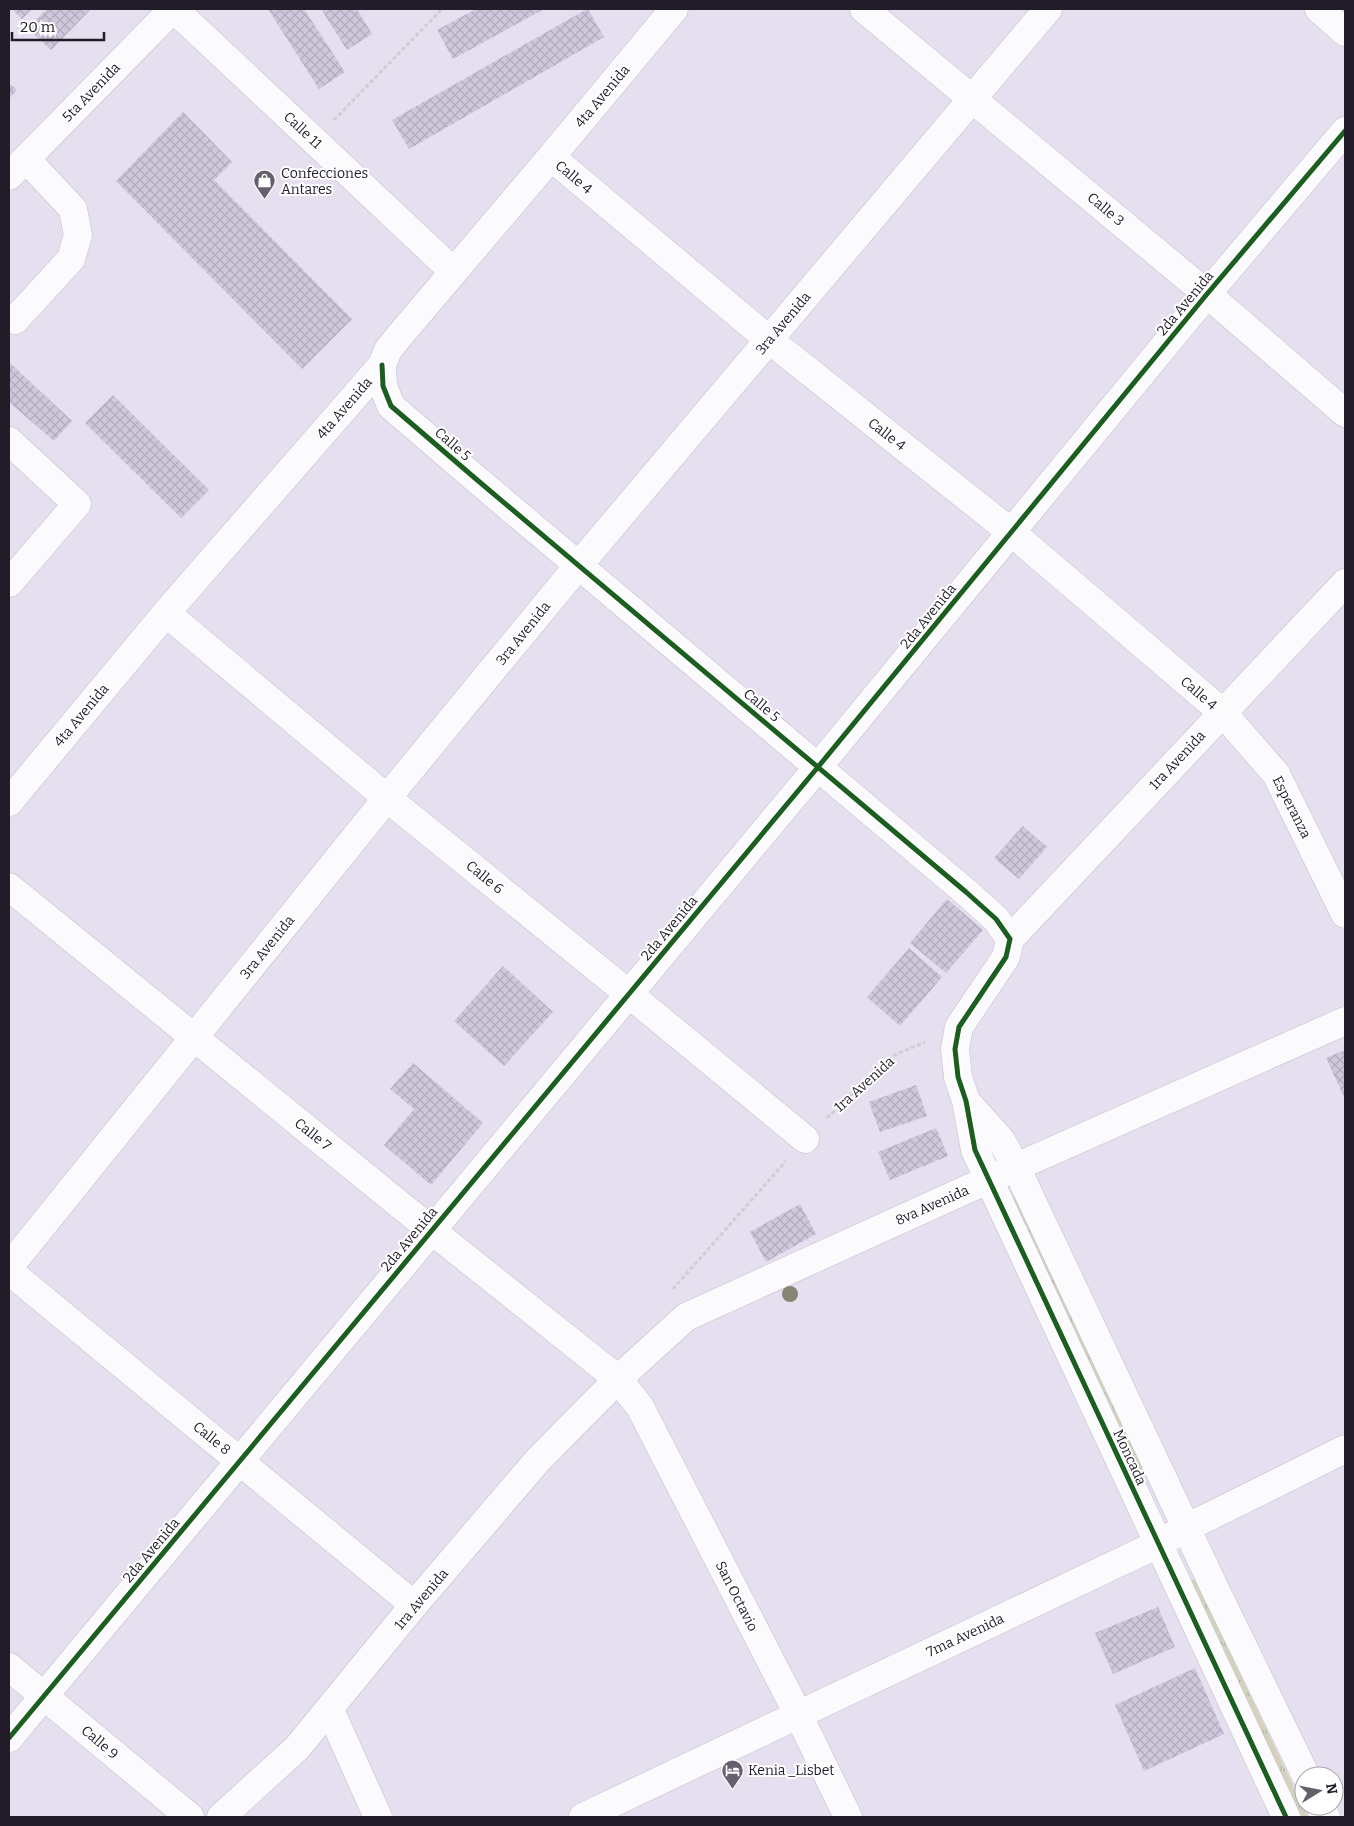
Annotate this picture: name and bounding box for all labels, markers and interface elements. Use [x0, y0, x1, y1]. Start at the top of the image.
scale bar [12, 10, 105, 42]
text: 20 m [20, 18, 56, 36]
street label: 5ta Avenida [59, 59, 124, 125]
street label: 4ta Avenida [571, 61, 634, 131]
street label: Calle 11 [280, 108, 326, 153]
street label: Calle 4 [552, 157, 596, 198]
place label: Confecciones Antares [281, 165, 368, 198]
shop icon: Confecciones Antares [253, 169, 277, 200]
street label: Calle 3 [1084, 189, 1128, 230]
street label: 2da Avenida [1153, 267, 1218, 339]
street label: 3ra Avenida [752, 288, 815, 358]
street label: 4ta Avenida [313, 374, 376, 443]
street label: Calle 4 [864, 414, 909, 454]
street label: Calle 5 [431, 424, 474, 465]
street label: 2da Avenida [897, 580, 960, 652]
street label: 3ra Avenida [493, 598, 554, 668]
street label: Calle 4 [1177, 673, 1221, 714]
street label: 4ta Avenida [50, 680, 113, 750]
street label: Calle 5 [740, 685, 783, 726]
street label: 1ra Avenida [1146, 727, 1209, 793]
street label: Esperanza [1269, 773, 1315, 842]
street label: Calle 6 [463, 857, 507, 898]
street label: 2da Avenida [637, 892, 702, 964]
street label: 3ra Avenida [237, 912, 298, 982]
street label: 1ra Avenida [831, 1053, 898, 1116]
street label: Calle 7 [291, 1115, 334, 1154]
street label: 8va Avenida [893, 1182, 972, 1229]
street label: 2da Avenida [377, 1203, 442, 1275]
street label: Calle 8 [189, 1418, 234, 1459]
street label: Moncada [1109, 1427, 1150, 1488]
street label: 2da Avenida [119, 1514, 184, 1586]
street label: San Octavio [712, 1558, 761, 1634]
street label: 1ra Avenida [391, 1565, 452, 1633]
street label: 7ma Avenida [924, 1610, 1007, 1661]
street label: Calle 9 [78, 1722, 122, 1763]
hotel icon: Kenia _Lisbet [720, 1758, 744, 1789]
place label: Kenia _Lisbet [748, 1762, 834, 1779]
north arrow [1294, 1766, 1344, 1816]
text: N [1322, 1782, 1341, 1796]

